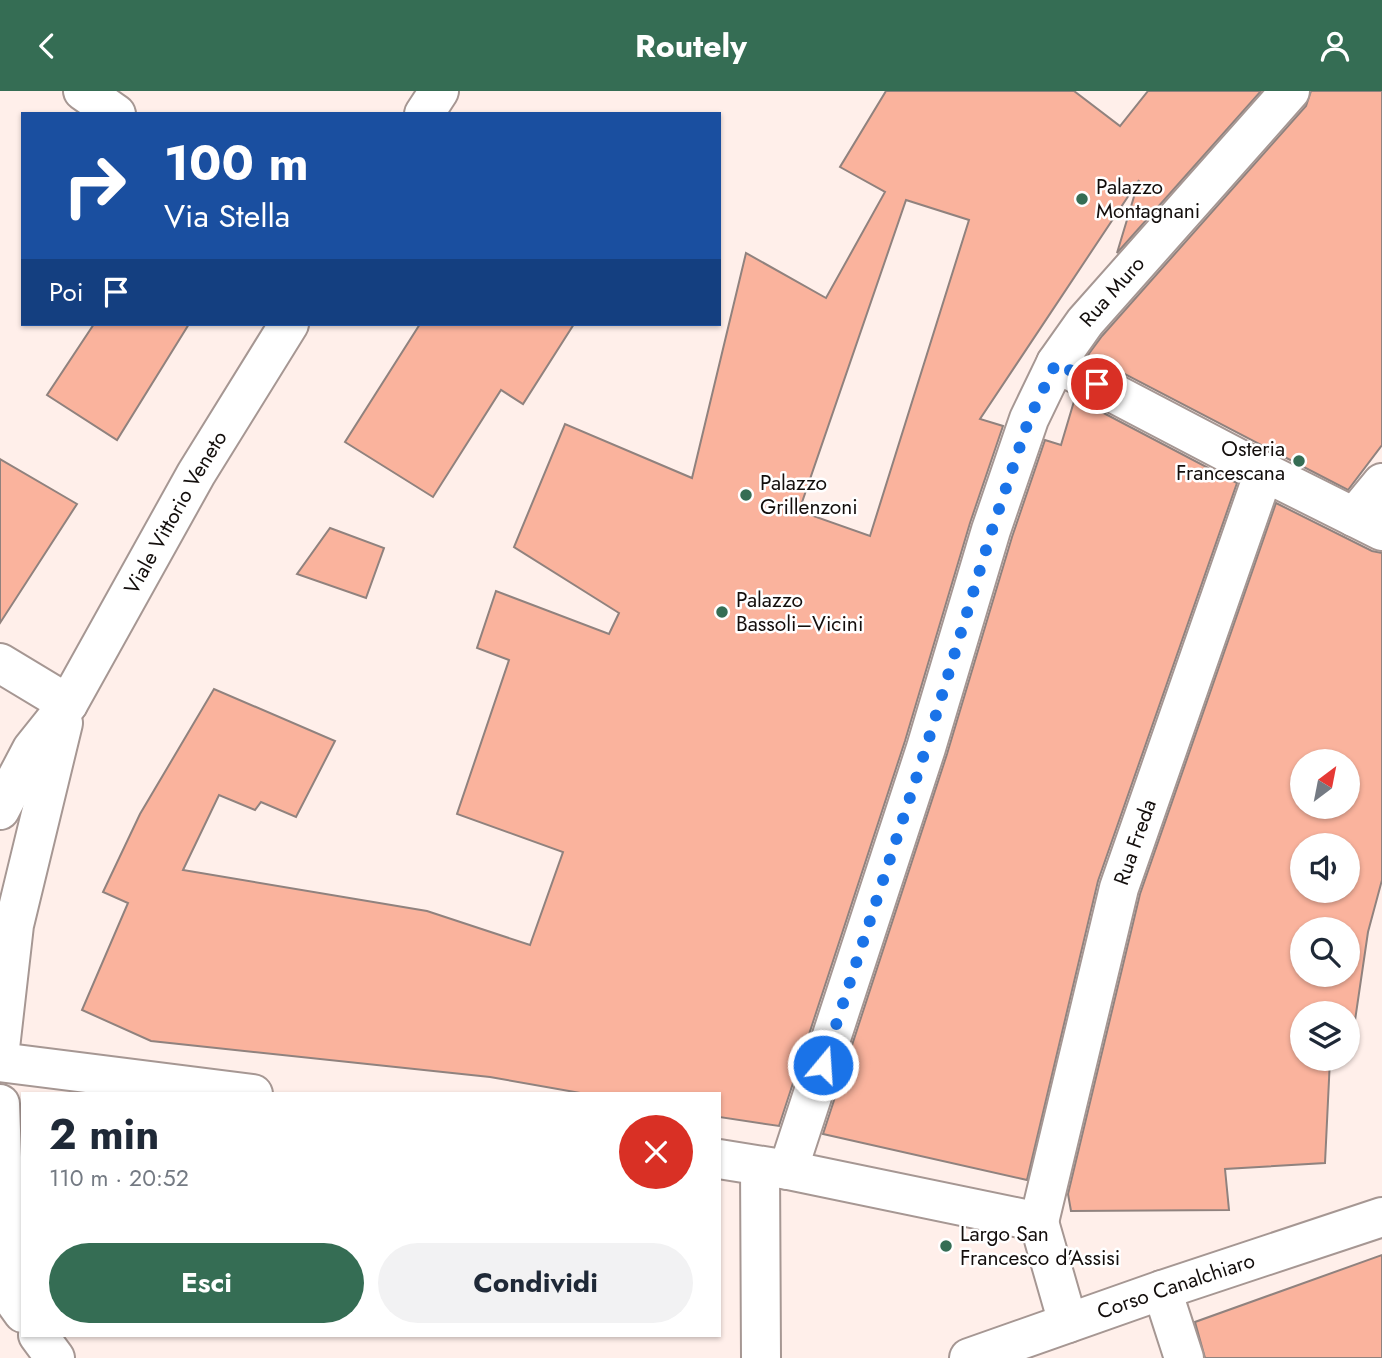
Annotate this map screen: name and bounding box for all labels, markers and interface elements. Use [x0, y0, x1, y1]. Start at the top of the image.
text: Routely [635, 23, 747, 69]
icon: back [28, 27, 66, 65]
icon: person [1316, 27, 1354, 65]
text: 100 m [164, 128, 309, 198]
icon: right [49, 140, 140, 231]
place label: Palazzo Montagnani [1096, 172, 1200, 226]
marker: Palazzo Montagnani [1074, 191, 1090, 207]
text: Via Stella [164, 193, 290, 239]
street label: Rua Muro [1072, 249, 1152, 333]
text: Poi [49, 273, 83, 311]
icon: arrive [97, 273, 135, 311]
pin [1067, 354, 1127, 414]
icon: arrive [1078, 365, 1116, 403]
street label: Viale Vittorio Veneto [117, 425, 234, 600]
place label: Osteria Francescana [1176, 434, 1285, 488]
marker: Osteria Francescana [1291, 453, 1307, 469]
place label: Palazzo Grillenzoni [760, 468, 858, 522]
marker: Palazzo Grillenzoni [738, 487, 754, 503]
place label: Palazzo Bassoli–Vicini [736, 585, 863, 639]
marker: Palazzo Bassoli–Vicini [714, 604, 730, 620]
north arrow [1290, 749, 1360, 819]
map controls [1290, 749, 1360, 1071]
street label: Rua Freda [1106, 795, 1164, 889]
button: sound [1290, 833, 1360, 903]
button: search [1290, 917, 1360, 987]
button: layers [1290, 1001, 1360, 1071]
position arrow [786, 1028, 860, 1102]
text: 2 min [49, 1104, 159, 1165]
button: close [619, 1115, 693, 1189]
text: 110 m · 20:52 [49, 1161, 189, 1195]
place label: Largo San Francesco d’Assisi [960, 1219, 1120, 1273]
marker: Largo San Francesco d’Assisi [938, 1238, 954, 1254]
button: Esci [49, 1243, 364, 1323]
button: Condividi [378, 1243, 693, 1323]
street label: Corso Canalchiaro [1093, 1245, 1259, 1327]

